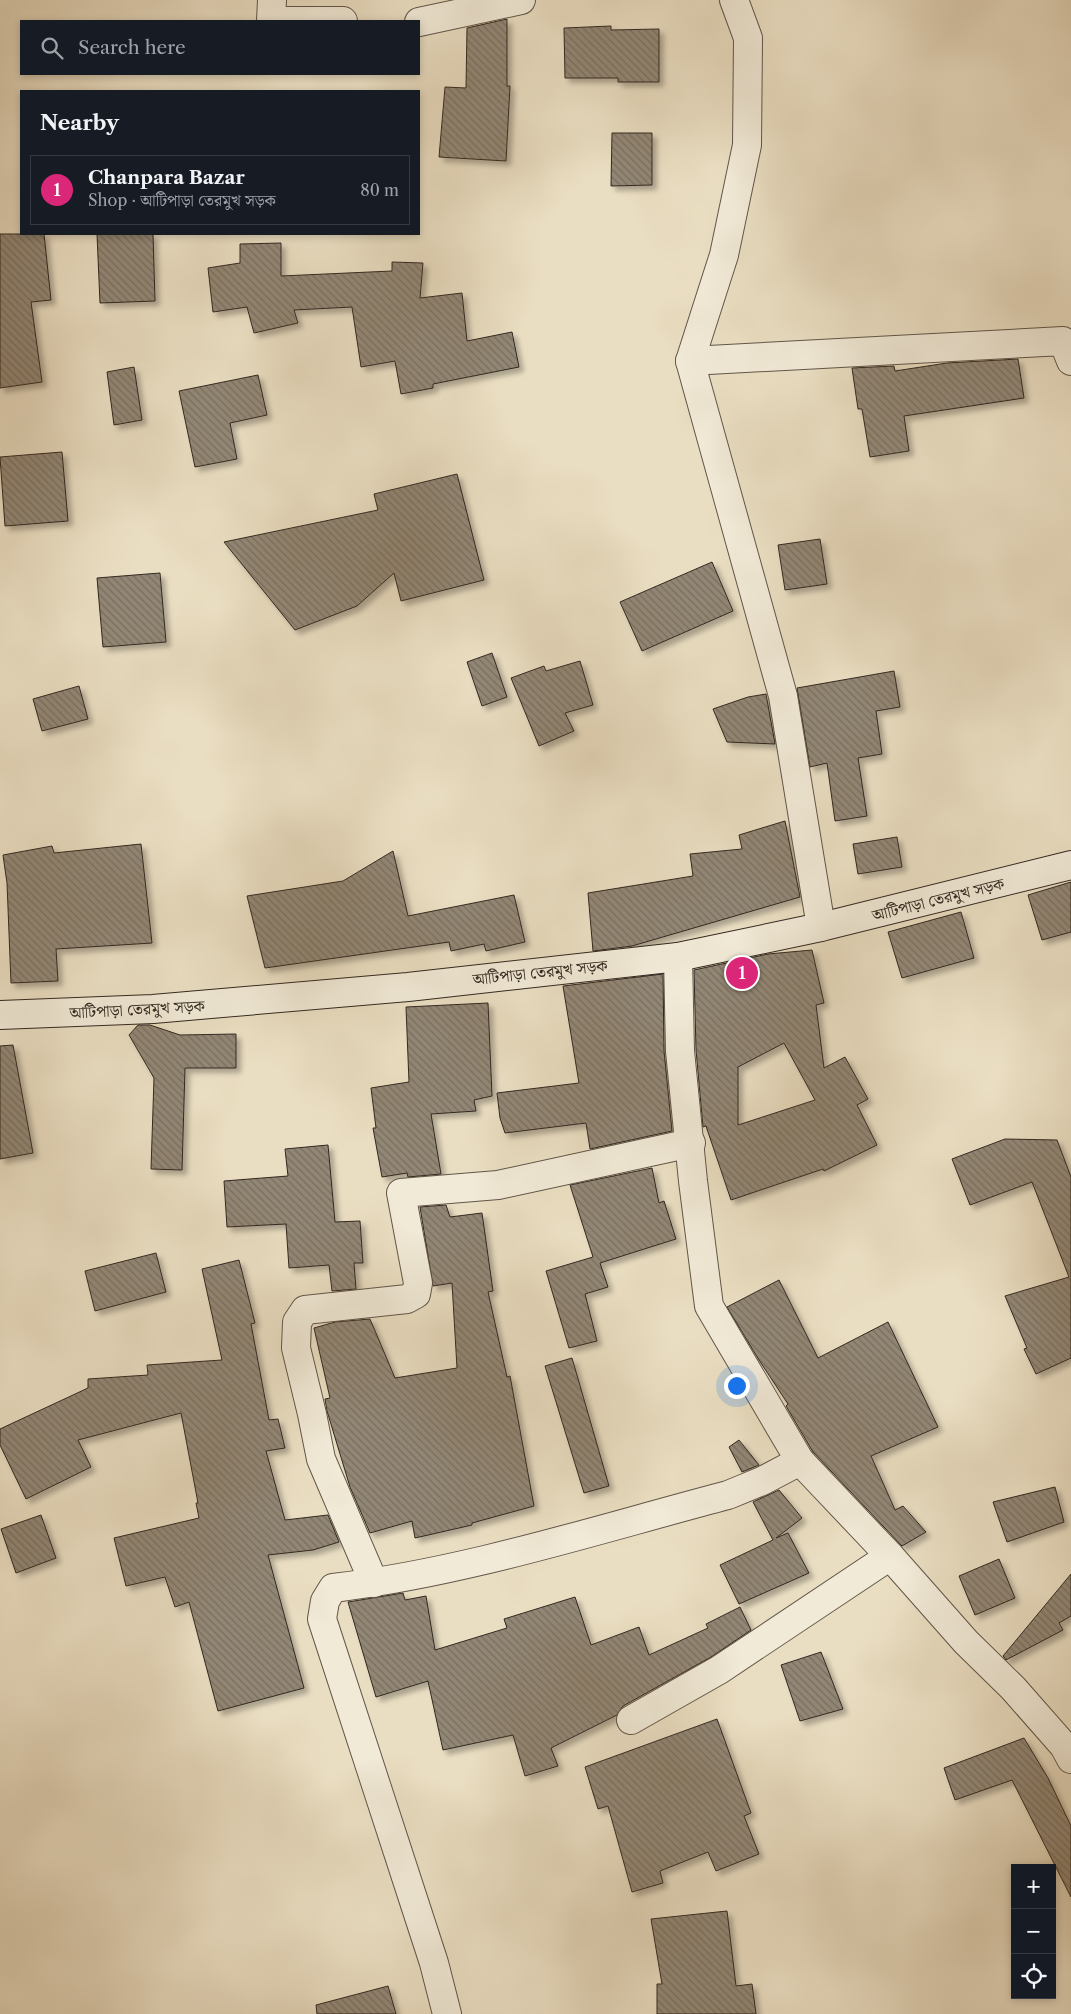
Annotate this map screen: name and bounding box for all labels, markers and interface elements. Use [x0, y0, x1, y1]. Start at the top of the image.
search box [20, 20, 420, 75]
icon: search [38, 34, 66, 62]
text: Search here [78, 36, 186, 59]
text: Nearby [40, 110, 119, 135]
text: Chanpara Bazar [88, 166, 245, 189]
text: 1 [53, 180, 61, 200]
text: 80 m [360, 180, 399, 200]
text: Shop · আটিপাড়া তেরমুখ সড়ক [88, 190, 276, 210]
street label: আটিপাড়া তেরমুখ সড়ক [869, 873, 1007, 926]
pin: 1 [726, 954, 758, 992]
street label: আটিপাড়া তেরমুখ সড়ক [471, 955, 609, 990]
street label: আটিপাড়া তেরমুখ সড়ক [68, 995, 206, 1023]
your location [724, 1373, 750, 1399]
map controls [1011, 1864, 1056, 1999]
button: + [1011, 1864, 1056, 1909]
button: − [1011, 1909, 1056, 1954]
button: locate [1011, 1954, 1056, 1999]

